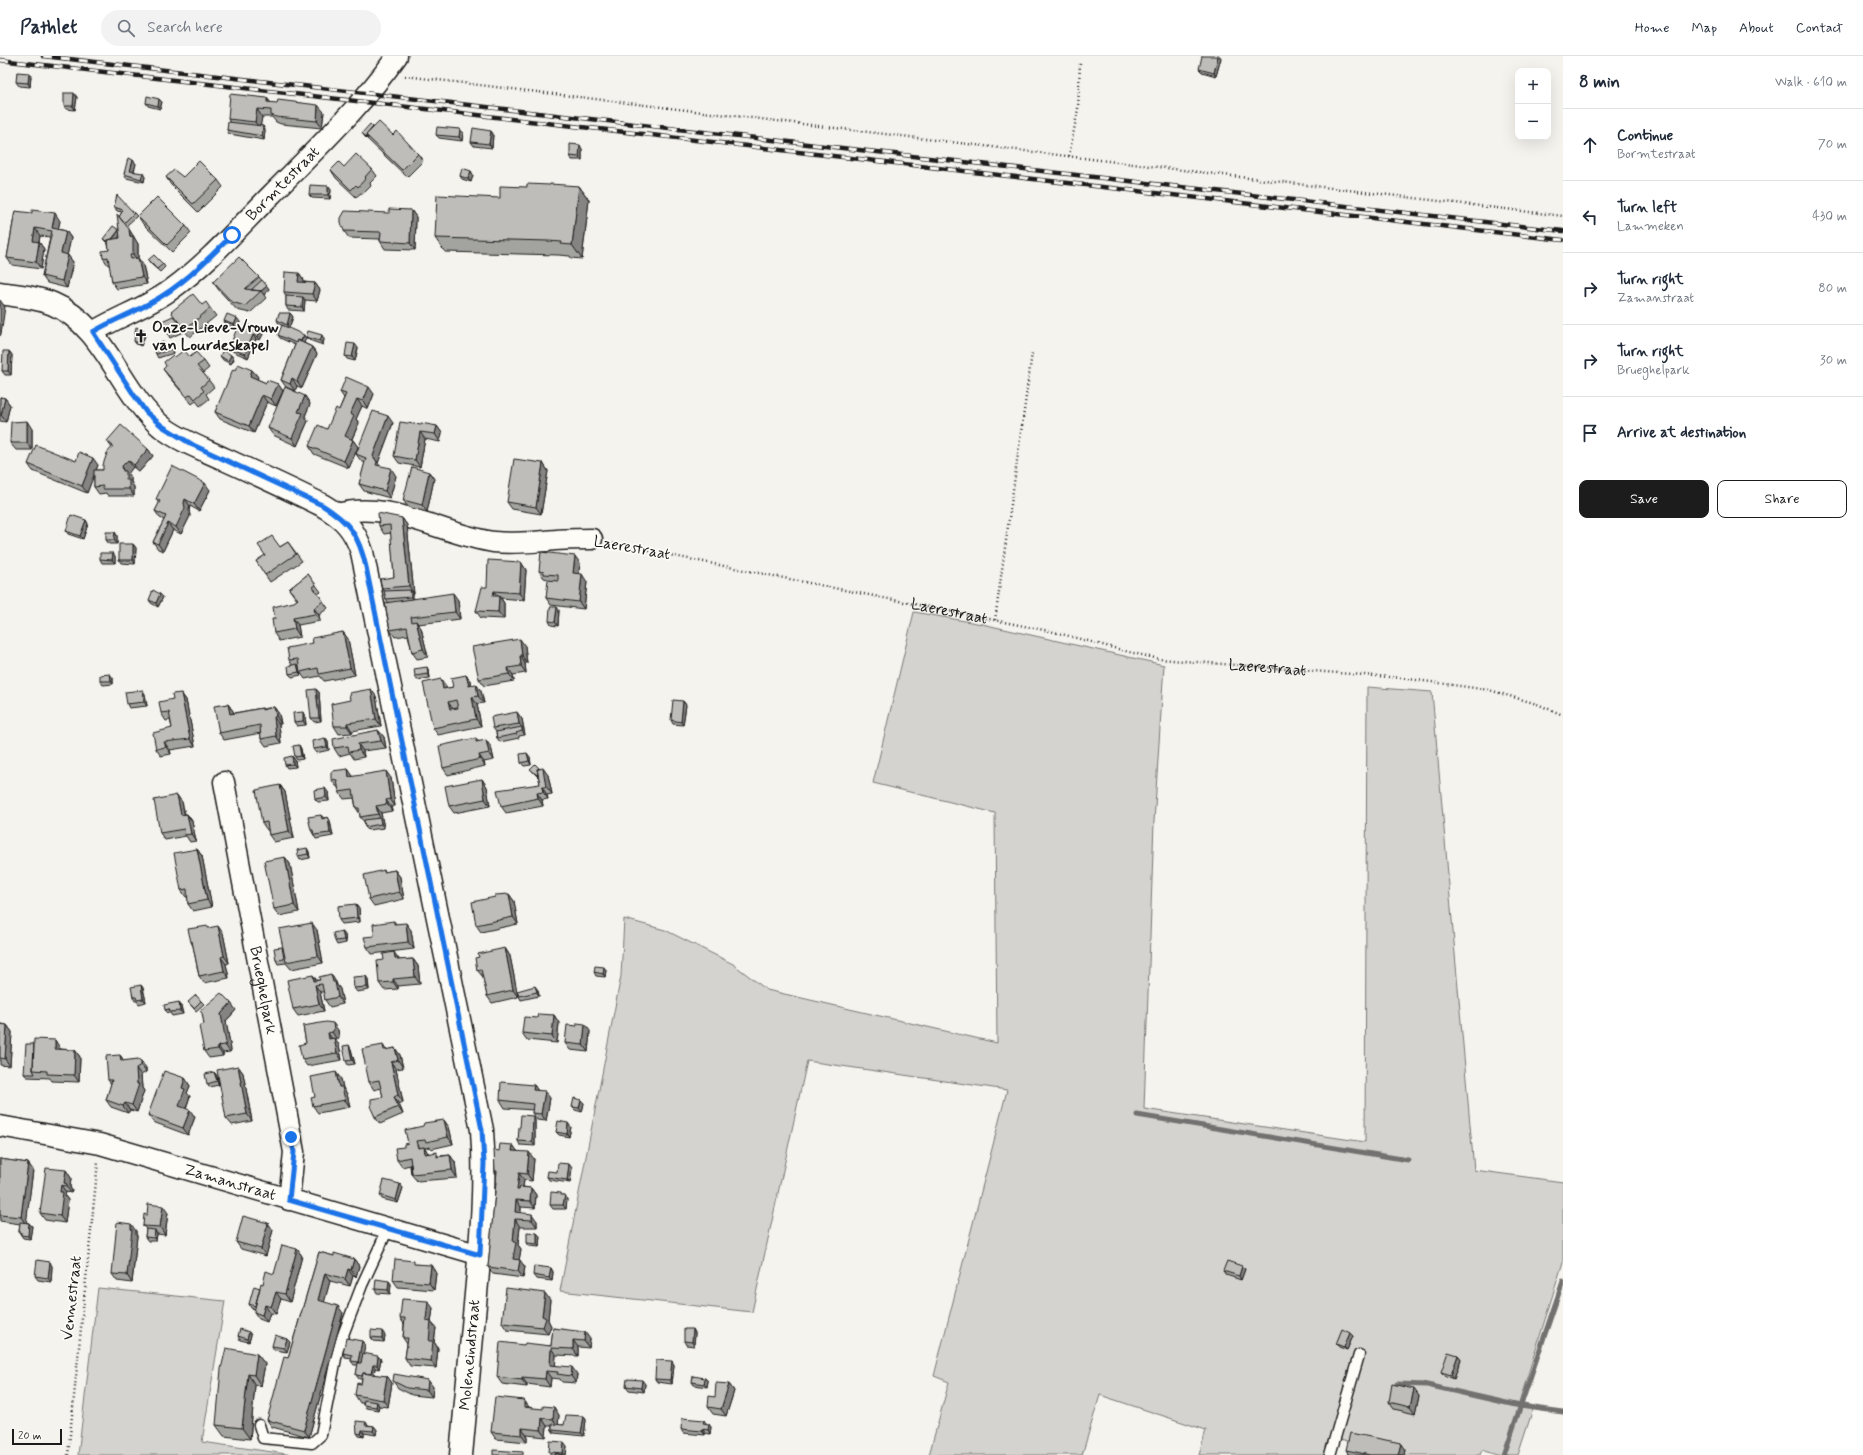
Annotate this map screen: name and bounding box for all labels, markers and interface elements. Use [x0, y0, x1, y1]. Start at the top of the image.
search box [101, 10, 381, 46]
text: Pathlet [20, 15, 77, 40]
icon: search [115, 17, 137, 39]
text: Search here [147, 18, 223, 38]
text: Home [1635, 19, 1669, 37]
text: Map [1691, 19, 1717, 37]
text: About [1739, 19, 1774, 37]
text: Contact [1796, 19, 1843, 37]
map controls [1515, 68, 1551, 140]
button: + [1515, 68, 1551, 104]
text: 8 min [1579, 71, 1620, 93]
text: Walk · 610 m [1775, 74, 1847, 91]
button: − [1515, 104, 1551, 140]
text: Continue [1617, 126, 1673, 146]
icon: ahead [1579, 134, 1601, 156]
text: 70 m [1818, 136, 1847, 153]
street label: Bormtestraat [241, 142, 324, 225]
text: Bormtestraat [1617, 146, 1696, 163]
text: Turn left [1617, 198, 1677, 218]
icon: left [1579, 206, 1601, 228]
text: 430 m [1812, 208, 1847, 225]
text: Lammeken [1617, 218, 1684, 235]
route start [223, 226, 241, 244]
text: Turn right [1617, 270, 1684, 290]
icon: right [1579, 278, 1601, 300]
text: 80 m [1818, 280, 1847, 297]
text: Zamanstraat [1617, 290, 1694, 307]
place label: Onze-Lieve-Vrouw van Lourdeskapel [152, 317, 279, 356]
church icon: Onze-Lieve-Vrouw van Lourdeskapel [133, 328, 149, 344]
text: Turn right [1617, 342, 1684, 362]
icon: right [1579, 350, 1601, 372]
text: 30 m [1820, 352, 1847, 369]
text: Brueghelpark [1617, 362, 1690, 379]
icon: arrive [1579, 422, 1601, 444]
text: Arrive at destination [1617, 423, 1746, 443]
button: Save [1579, 480, 1709, 518]
button: Share [1717, 480, 1847, 518]
street label: Laerestraat [592, 531, 672, 565]
street label: Laerestraat [909, 593, 989, 629]
street label: Laerestraat [1228, 654, 1307, 681]
street label: Brueghelpark [245, 944, 282, 1036]
route end [282, 1128, 300, 1146]
street label: Zamanstraat [181, 1159, 279, 1205]
street label: Vennestraat [57, 1255, 87, 1341]
street label: Moleneindstraat [455, 1299, 485, 1411]
scale bar [12, 1427, 62, 1446]
text: 20 m [18, 1429, 41, 1443]

